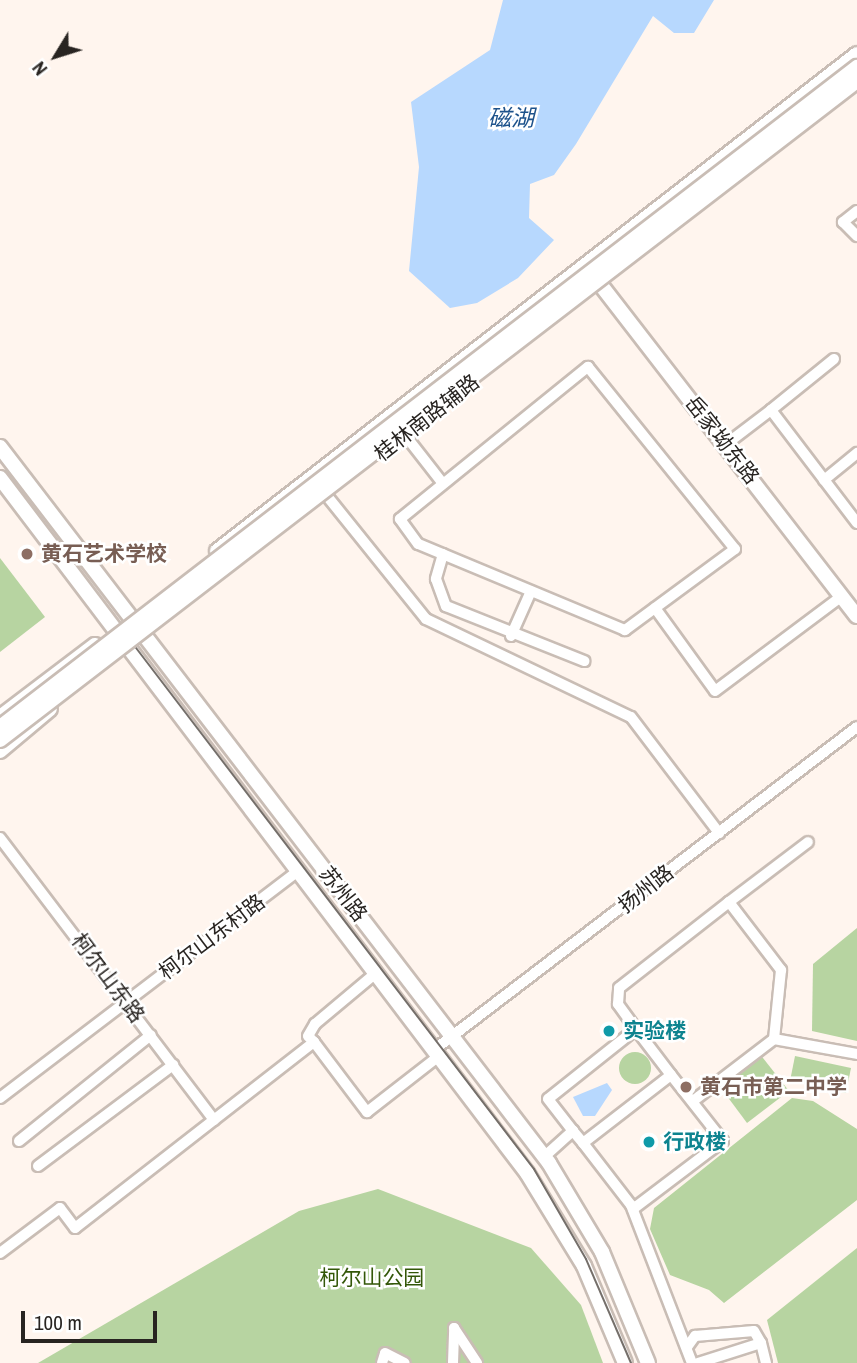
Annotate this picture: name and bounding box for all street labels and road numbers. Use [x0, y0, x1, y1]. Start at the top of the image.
street label: 桂林南路辅路 [370, 369, 484, 467]
street label: 岳家坳东路 [680, 391, 764, 489]
street label: 扬州路 [613, 860, 679, 918]
street label: 苏州路 [314, 861, 372, 927]
street label: 柯尔山东村路 [154, 889, 270, 985]
street label: 柯尔山东路 [66, 928, 150, 1028]

